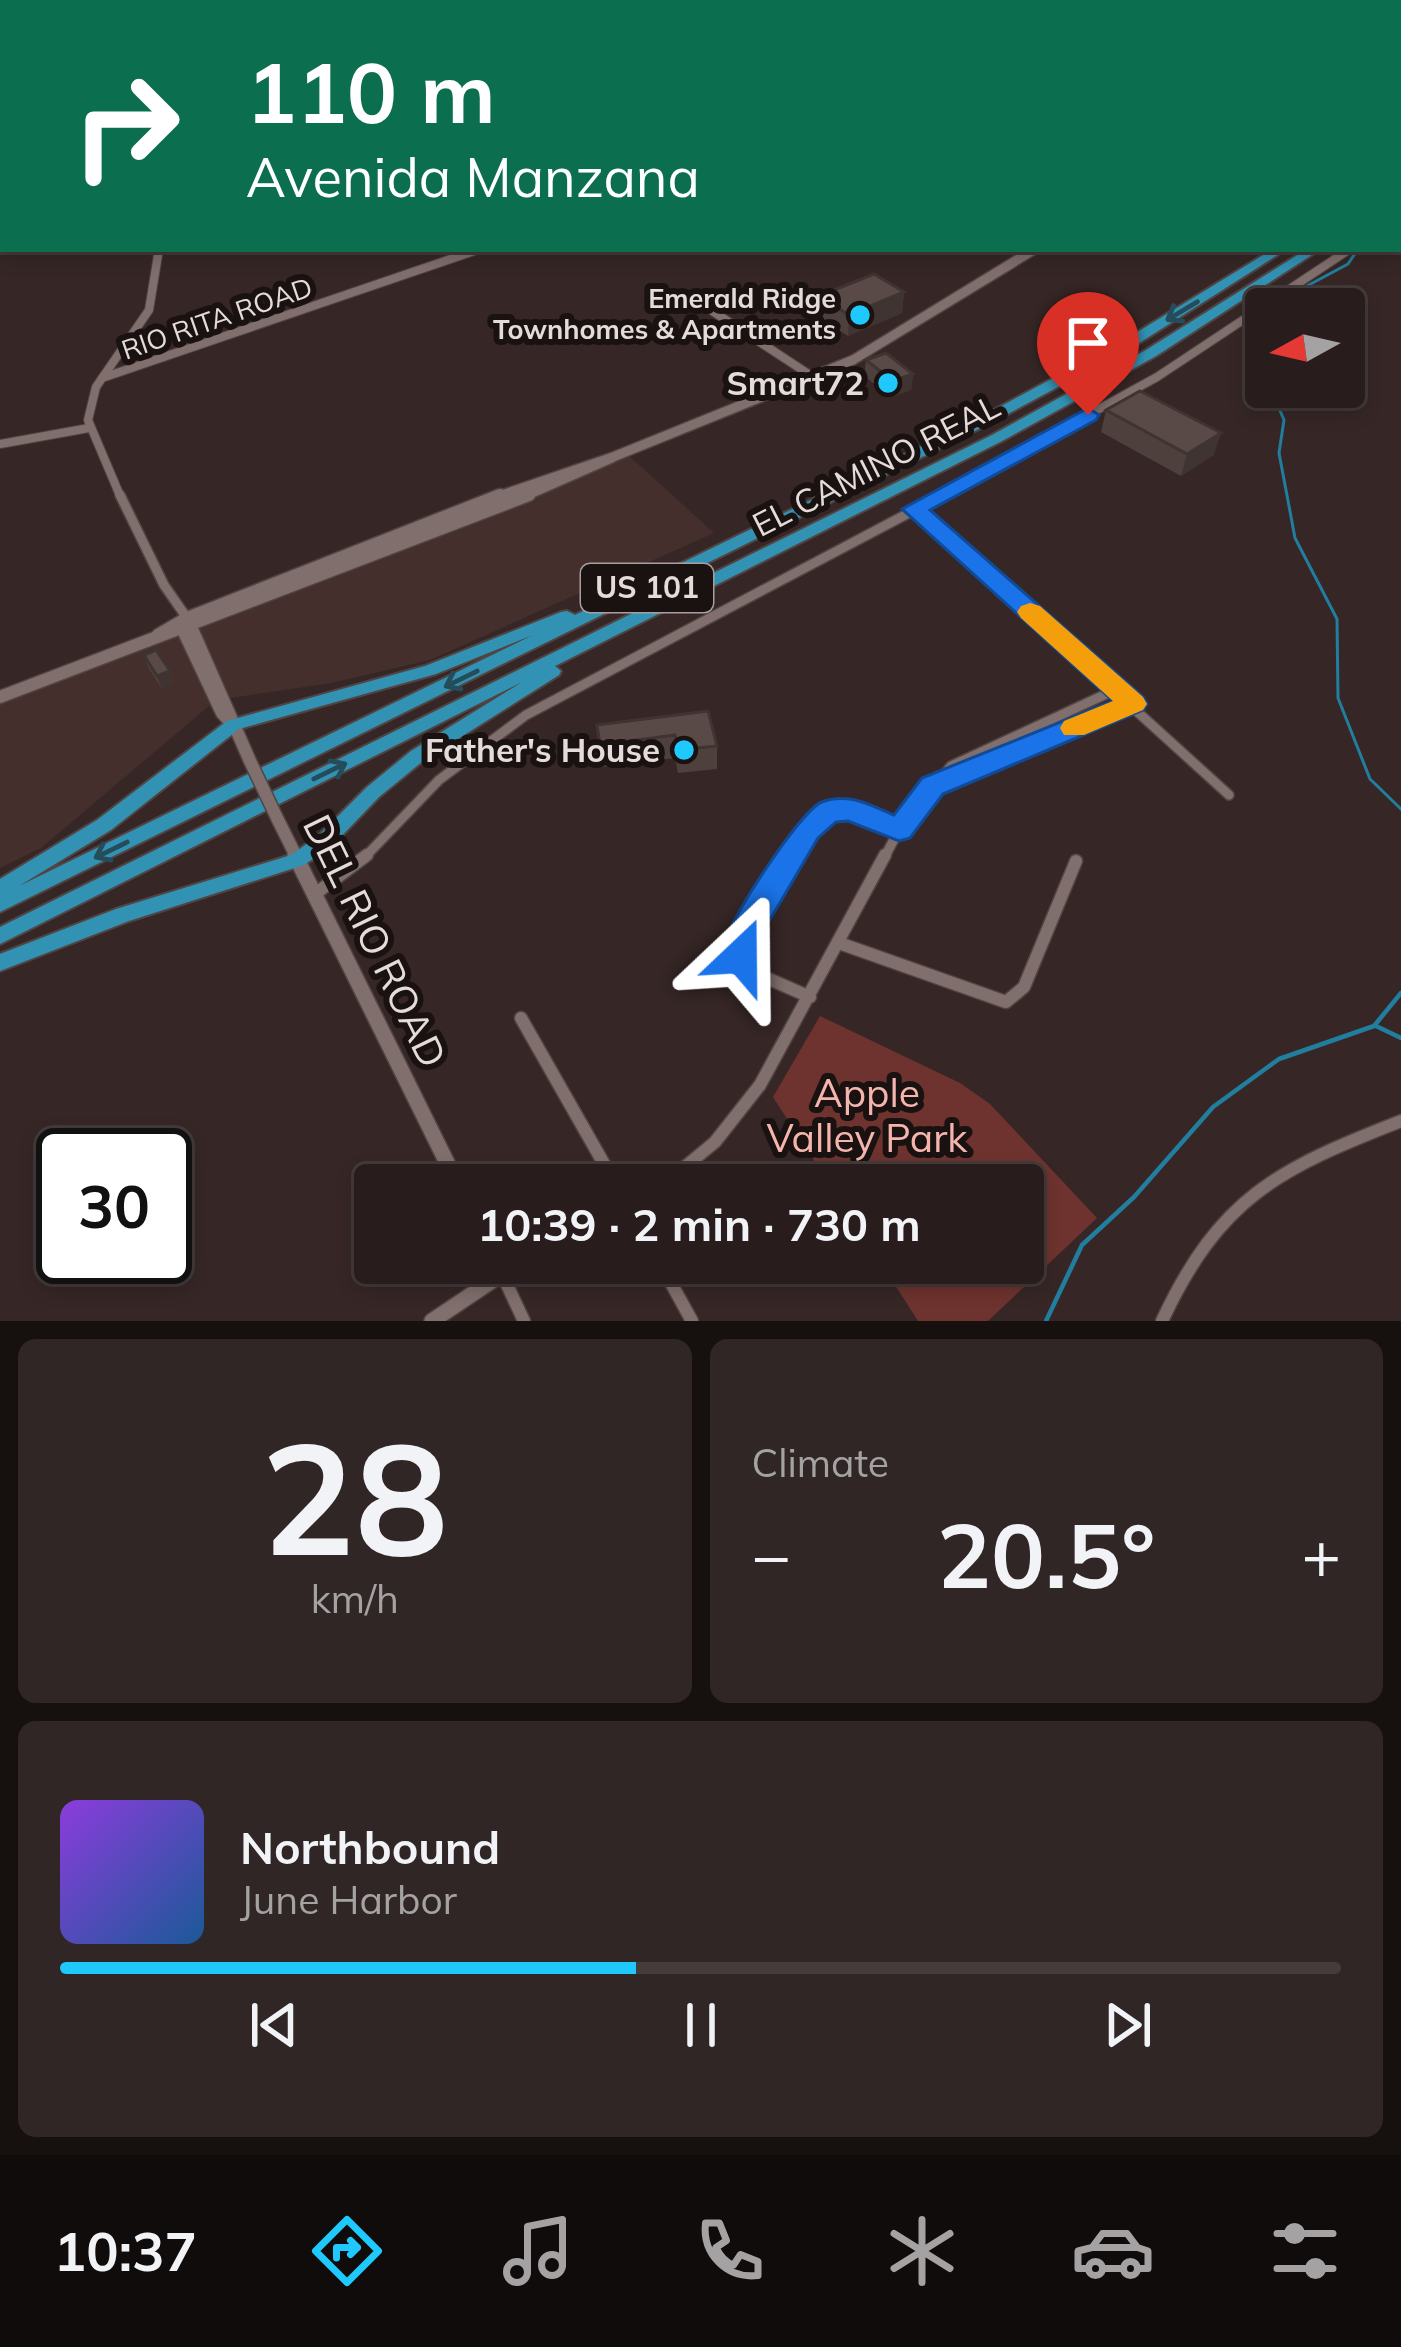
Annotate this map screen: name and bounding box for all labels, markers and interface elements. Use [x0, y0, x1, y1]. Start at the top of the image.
text: 110 m [246, 39, 496, 144]
icon: right [48, 48, 204, 204]
text: Avenida Manzana [246, 143, 700, 211]
street label: RIO RITA ROAD [117, 270, 317, 367]
place label: Emerald Ridge Townhomes & Apartments [493, 281, 836, 346]
north arrow [1245, 288, 1365, 408]
map controls [1245, 288, 1365, 408]
pin [1037, 292, 1139, 415]
one-way arrow [1166, 299, 1200, 323]
marker: Emerald Ridge Townhomes & Apartments [847, 302, 873, 328]
icon: arrive [1055, 310, 1121, 376]
place label: Smart72 [727, 362, 864, 403]
marker: Smart72 [875, 370, 901, 396]
street label: EL CAMINO REAL [745, 385, 1006, 545]
road number: US 101 [581, 564, 713, 612]
one-way arrow [444, 668, 479, 691]
place label: Father's House [425, 729, 660, 770]
marker: Father's House [671, 737, 697, 763]
one-way arrow [312, 759, 347, 782]
street label: DEL RIO ROAD [293, 806, 458, 1075]
one-way arrow [93, 840, 129, 863]
position arrow [678, 893, 804, 1019]
park label: Apple Valley Park [767, 1068, 968, 1162]
speed limit sign: 30 [36, 1128, 192, 1284]
text: 10:39 · 2 min · 730 m [477, 1196, 921, 1252]
text: 28 [261, 1398, 448, 1594]
text: Climate [752, 1438, 889, 1487]
text: 20.5° [937, 1498, 1155, 1611]
text: − [752, 1513, 791, 1596]
text: + [1301, 1513, 1341, 1596]
text: km/h [311, 1574, 399, 1623]
text: Northbound [240, 1819, 500, 1875]
text: June Harbor [240, 1875, 457, 1924]
icon: previous [241, 1992, 307, 2058]
icon: pause [668, 1992, 734, 2058]
icon: next [1095, 1992, 1161, 2058]
icon: directions [305, 2209, 389, 2293]
icon: music [496, 2209, 580, 2293]
icon: phone [688, 2209, 772, 2293]
icon: climate [880, 2209, 964, 2293]
icon: car [1071, 2209, 1155, 2293]
icon: filters [1263, 2209, 1347, 2293]
text: 10:37 [54, 2217, 197, 2285]

